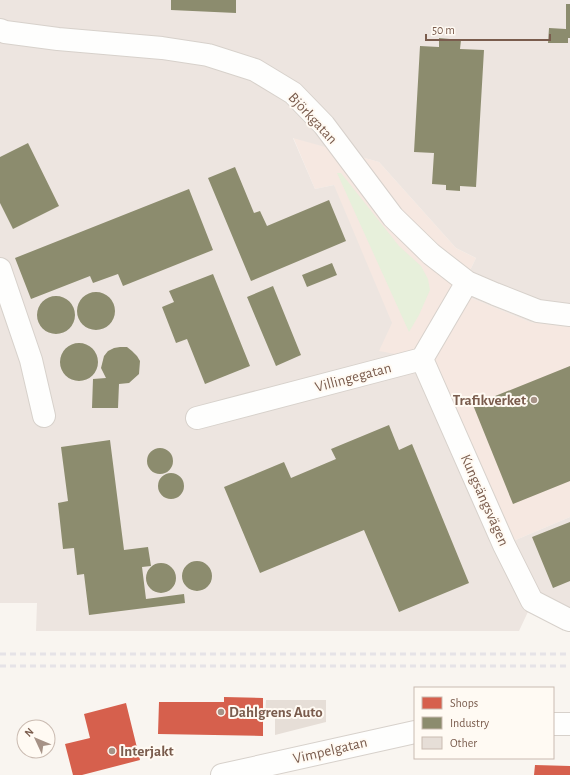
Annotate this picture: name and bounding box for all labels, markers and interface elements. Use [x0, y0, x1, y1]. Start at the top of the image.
scale bar [426, 16, 550, 42]
text: 50 m [432, 24, 455, 36]
street label: Björkgatan [285, 90, 340, 147]
street label: Villingegatan [313, 360, 393, 395]
place label: Trafikverket [453, 393, 526, 408]
marker: Trafikverket [529, 395, 539, 405]
street label: Kungsängsvägen [458, 452, 511, 548]
legend [414, 687, 554, 759]
text: Shops [450, 697, 478, 709]
place label: Dahlgrens Auto [229, 705, 323, 720]
marker: Dahlgrens Auto [216, 707, 226, 717]
text: Industry [450, 717, 489, 730]
north arrow [16, 719, 56, 759]
text: N [23, 726, 36, 739]
street label: Vimpelgatan [292, 735, 369, 766]
text: Other [450, 737, 477, 749]
place label: Interjakt [120, 744, 174, 759]
marker: Interjakt [107, 746, 117, 756]

